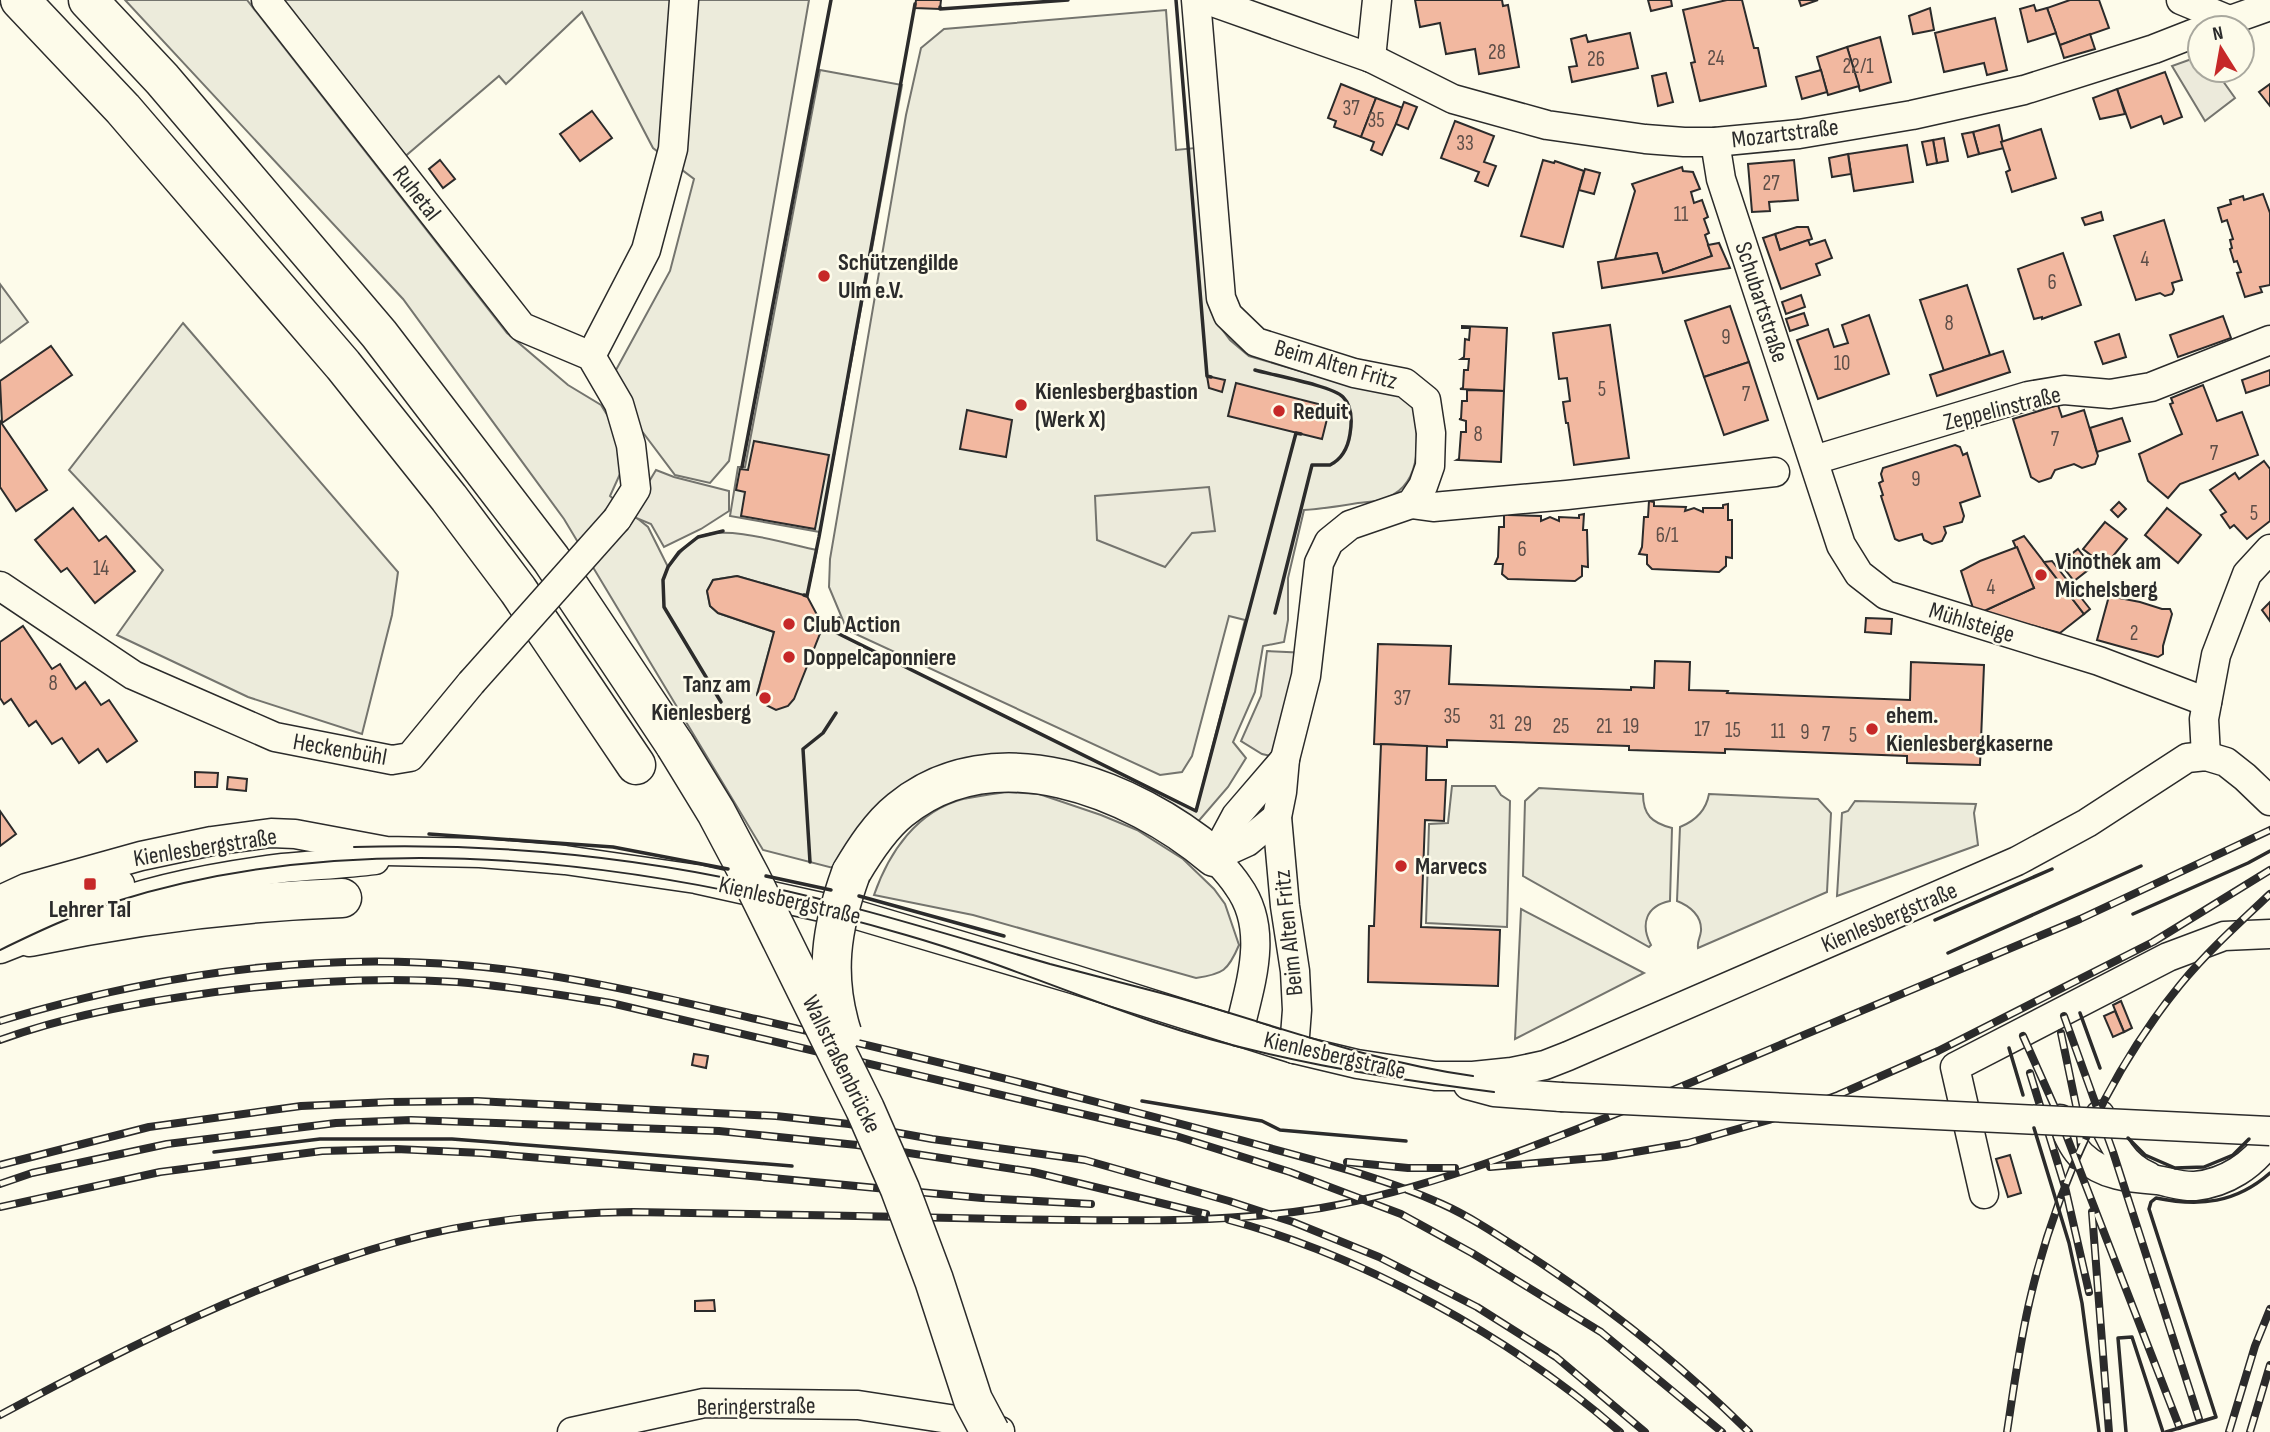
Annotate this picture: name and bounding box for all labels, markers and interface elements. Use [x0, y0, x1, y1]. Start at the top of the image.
north arrow [2186, 14, 2256, 84]
text: N [2211, 22, 2225, 46]
house number: 28 [1488, 40, 1506, 65]
house number: 24 [1707, 46, 1725, 71]
house number: 26 [1587, 47, 1605, 72]
house number: 22/1 [1842, 54, 1874, 79]
house number: 37 [1342, 96, 1360, 121]
house number: 35 [1367, 108, 1385, 133]
street label: Mozartstraße [1730, 113, 1840, 154]
house number: 33 [1456, 131, 1474, 156]
street label: Ruhetal [386, 160, 447, 227]
house number: 27 [1762, 171, 1780, 196]
house number: 11 [1674, 202, 1689, 227]
street label: Schubartstraße [1728, 238, 1795, 366]
house number: 4 [2141, 247, 2150, 272]
place label: Schützengilde Ulm e.V. [838, 248, 959, 305]
marker: Schützengilde Ulm e.V. [816, 268, 832, 284]
house number: 6 [2047, 270, 2057, 295]
house number: 8 [1944, 311, 1954, 336]
house number: 9 [1721, 325, 1731, 350]
street label: Beim Alten Fritz [1271, 333, 1401, 396]
house number: 10 [1834, 351, 1850, 376]
place label: Kienlesbergbastion (Werk X) [1035, 377, 1198, 434]
house number: 5 [1598, 377, 1606, 402]
street label: Zeppelinstraße [1941, 380, 2064, 437]
house number: 7 [1742, 382, 1751, 407]
marker: Kienlesbergbastion (Werk X) [1013, 397, 1029, 413]
place label: Reduit [1293, 397, 1349, 426]
marker: Reduit [1271, 403, 1287, 419]
house number: 8 [1473, 422, 1483, 447]
house number: 7 [2051, 427, 2060, 452]
house number: 7 [2210, 441, 2219, 466]
house number: 9 [1911, 467, 1921, 492]
house number: 5 [2250, 501, 2258, 526]
house number: 6/1 [1656, 523, 1679, 548]
house number: 6 [1517, 537, 1527, 562]
place label: Vinothek am Michelsberg [2055, 547, 2161, 604]
house number: 14 [93, 556, 109, 581]
marker: Vinothek am Michelsberg [2033, 567, 2049, 583]
house number: 4 [1987, 575, 1996, 600]
street label: Mühlsteige [1926, 596, 2018, 649]
place label: Club Action [803, 610, 900, 639]
marker: Club Action [781, 616, 797, 632]
house number: 2 [2130, 621, 2138, 646]
place label: Doppelcaponniere [803, 643, 956, 672]
marker: Doppelcaponniere [781, 649, 797, 665]
place label: Tanz am Kienlesberg [651, 670, 751, 727]
house number: 8 [48, 671, 58, 696]
house number: 37 [1393, 686, 1411, 711]
marker: Tanz am Kienlesberg [757, 690, 773, 706]
place label: ehem. Kienlesbergkaserne [1886, 701, 2053, 758]
house number: 35 [1443, 704, 1461, 729]
house number: 31 [1489, 710, 1506, 735]
house number: 29 [1514, 712, 1532, 737]
house number: 25 [1552, 714, 1570, 739]
house number: 21 [1596, 714, 1613, 739]
house number: 19 [1623, 714, 1639, 739]
house number: 17 [1694, 717, 1710, 742]
house number: 15 [1725, 718, 1741, 743]
house number: 11 [1771, 719, 1786, 744]
house number: 9 [1800, 720, 1810, 745]
marker: ehem. Kienlesbergkaserne [1864, 721, 1880, 737]
house number: 7 [1822, 722, 1831, 747]
house number: 5 [1849, 723, 1857, 748]
street label: Heckenbühl [291, 727, 389, 772]
street label: Kienlesbergstraße [131, 822, 279, 873]
place label: Marvecs [1415, 852, 1487, 881]
marker: Marvecs [1393, 858, 1409, 874]
street label: Beim Alten Fritz [1267, 868, 1310, 997]
street label: Kienlesbergstraße [716, 870, 864, 931]
marker: Lehrer Tal [82, 876, 98, 892]
street label: Kienlesbergstraße [1817, 876, 1962, 959]
place label: Lehrer Tal [49, 895, 131, 924]
street label: Wallstraßenbrücke [796, 991, 887, 1138]
street label: Kienlesbergstraße [1261, 1025, 1409, 1086]
street label: Beringerstraße [696, 1391, 816, 1422]

